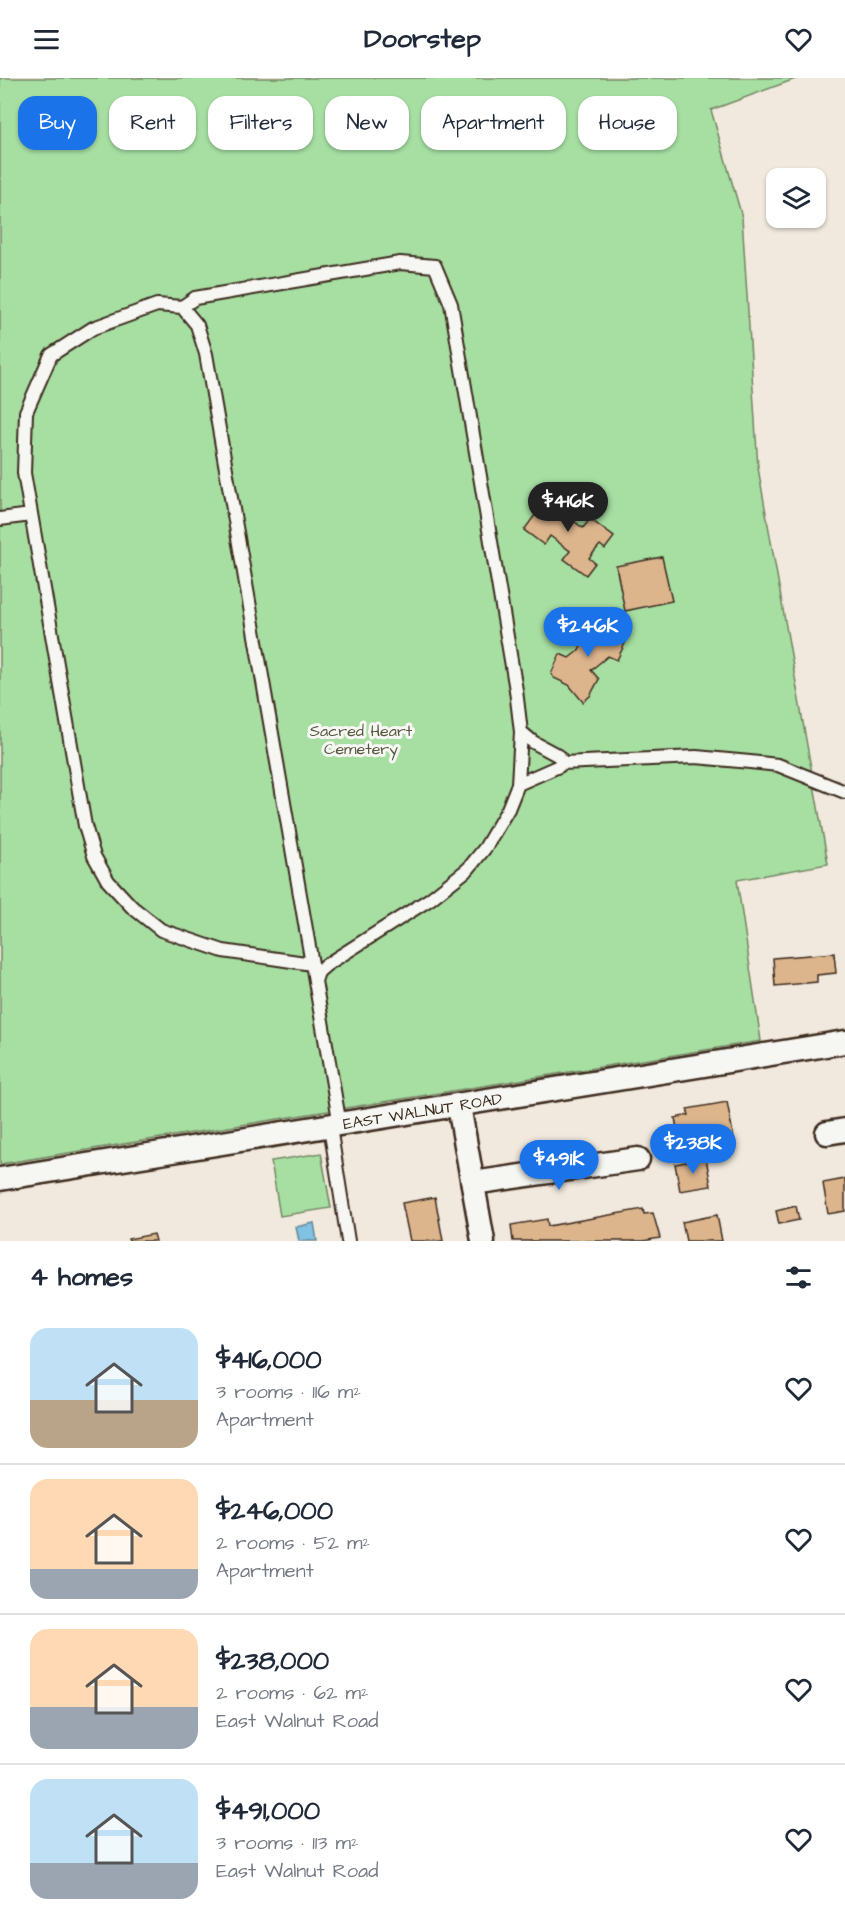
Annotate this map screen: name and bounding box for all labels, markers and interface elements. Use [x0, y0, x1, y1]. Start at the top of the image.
text: Doorstep [364, 20, 481, 58]
icon: menu [30, 23, 63, 56]
icon: heart [782, 23, 815, 56]
chip: Buy [18, 96, 97, 150]
chip: Rent [109, 96, 196, 150]
chip: Filters [208, 96, 313, 150]
chip: New [325, 96, 409, 150]
chip: Apartment [421, 96, 566, 150]
chip: House [578, 96, 677, 150]
map controls [766, 168, 826, 228]
button: layers [766, 168, 826, 228]
pin: $416K [526, 482, 610, 533]
text: $416K [542, 487, 594, 515]
pin: $246K [546, 607, 630, 658]
text: $246K [558, 612, 618, 640]
park label: Sacred Heart Cemetery [310, 720, 413, 761]
street label: EAST WALNUT ROAD [341, 1088, 504, 1135]
pin: $238K [651, 1124, 735, 1175]
text: $238K [664, 1129, 722, 1157]
pin: $491K [517, 1140, 601, 1191]
text: $491K [534, 1145, 584, 1173]
text: 4 homes [30, 1259, 133, 1295]
icon: filters [782, 1261, 815, 1294]
text: $416,000 [216, 1342, 322, 1378]
icon: home [78, 1352, 150, 1424]
icon: heart [782, 1372, 815, 1405]
text: 3 rooms · 116 m² [216, 1378, 361, 1406]
text: Apartment [216, 1406, 314, 1434]
text: $246,000 [216, 1493, 333, 1529]
icon: home [78, 1503, 150, 1575]
icon: heart [782, 1523, 815, 1556]
text: 2 rooms · 52 m² [216, 1529, 370, 1557]
text: Apartment [216, 1557, 314, 1585]
text: $238,000 [216, 1643, 329, 1679]
icon: home [78, 1653, 150, 1725]
icon: heart [782, 1673, 815, 1706]
text: 2 rooms · 62 m² [216, 1679, 368, 1707]
text: East Walnut Road [216, 1707, 378, 1735]
text: $491,000 [216, 1793, 320, 1829]
icon: home [78, 1803, 150, 1875]
icon: heart [782, 1823, 815, 1856]
text: 3 rooms · 113 m² [216, 1829, 359, 1857]
text: East Walnut Road [216, 1857, 378, 1885]

